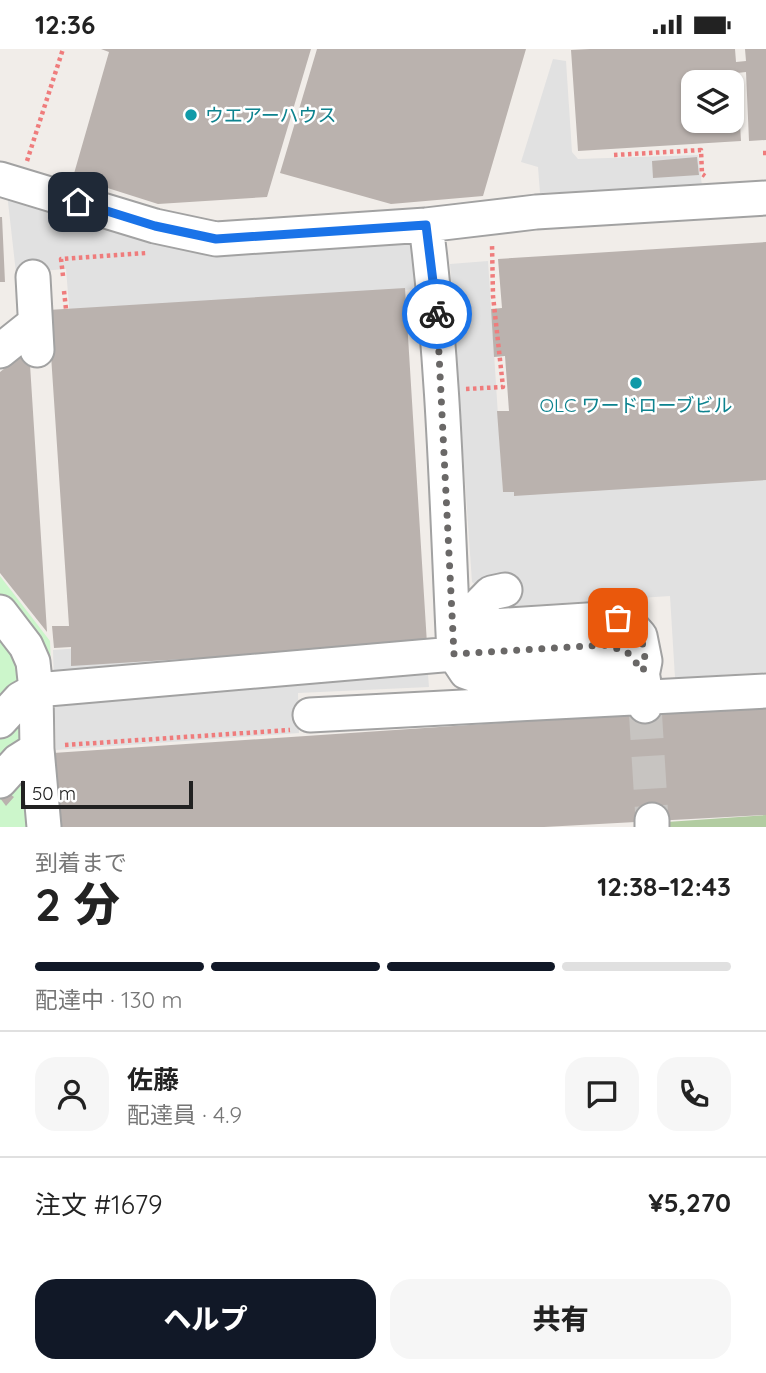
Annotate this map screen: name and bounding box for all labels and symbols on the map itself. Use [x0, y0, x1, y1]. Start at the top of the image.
place label: ウエアーハウス [205, 103, 336, 127]
marker: ウエアーハウス [183, 107, 199, 123]
pin [48, 172, 108, 232]
courier [402, 279, 472, 349]
marker: OLC ワードローブビル [628, 375, 644, 391]
place label: OLC ワードローブビル [540, 393, 732, 417]
pin [588, 588, 648, 648]
scale bar [21, 778, 192, 810]

